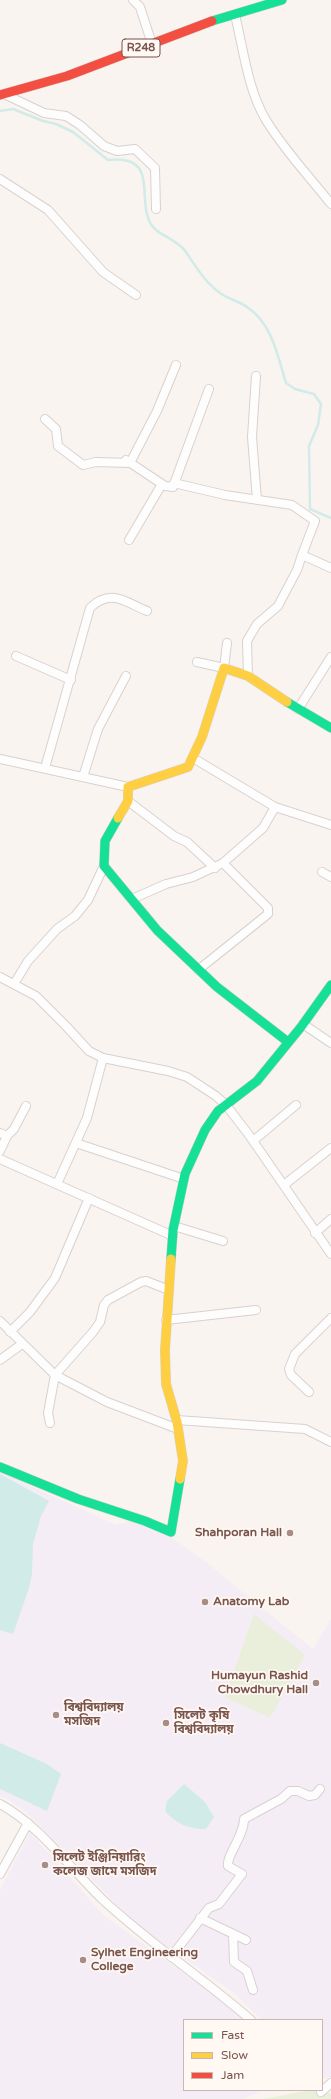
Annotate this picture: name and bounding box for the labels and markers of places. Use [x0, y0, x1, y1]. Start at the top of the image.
place label: Shahporan Hall [195, 1526, 282, 1540]
marker: Shahporan Hall [285, 1528, 295, 1538]
place label: Anatomy Lab [213, 1595, 289, 1609]
marker: Anatomy Lab [200, 1597, 210, 1607]
place label: Humayun Rashid Chowdhury Hall [211, 1669, 308, 1697]
marker: Humayun Rashid Chowdhury Hall [311, 1678, 321, 1688]
place label: বিশ্ববিদ্যালয় মসজিদ [64, 1701, 124, 1729]
place label: সিলেট কৃষি বিশ্ববিদ্যালয় [174, 1709, 234, 1737]
marker: বিশ্ববিদ্যালয় মসজিদ [51, 1710, 61, 1720]
marker: সিলেট কৃষি বিশ্ববিদ্যালয় [161, 1718, 171, 1728]
place label: সিলেট ইঞ্জিনিয়ারিং কলেজ জামে মসজিদ [53, 1851, 156, 1879]
marker: সিলেট ইঞ্জিনিয়ারিং কলেজ জামে মসজিদ [40, 1860, 50, 1870]
place label: Sylhet Engineering College [91, 1946, 198, 1974]
marker: Sylhet Engineering College [78, 1955, 88, 1965]

